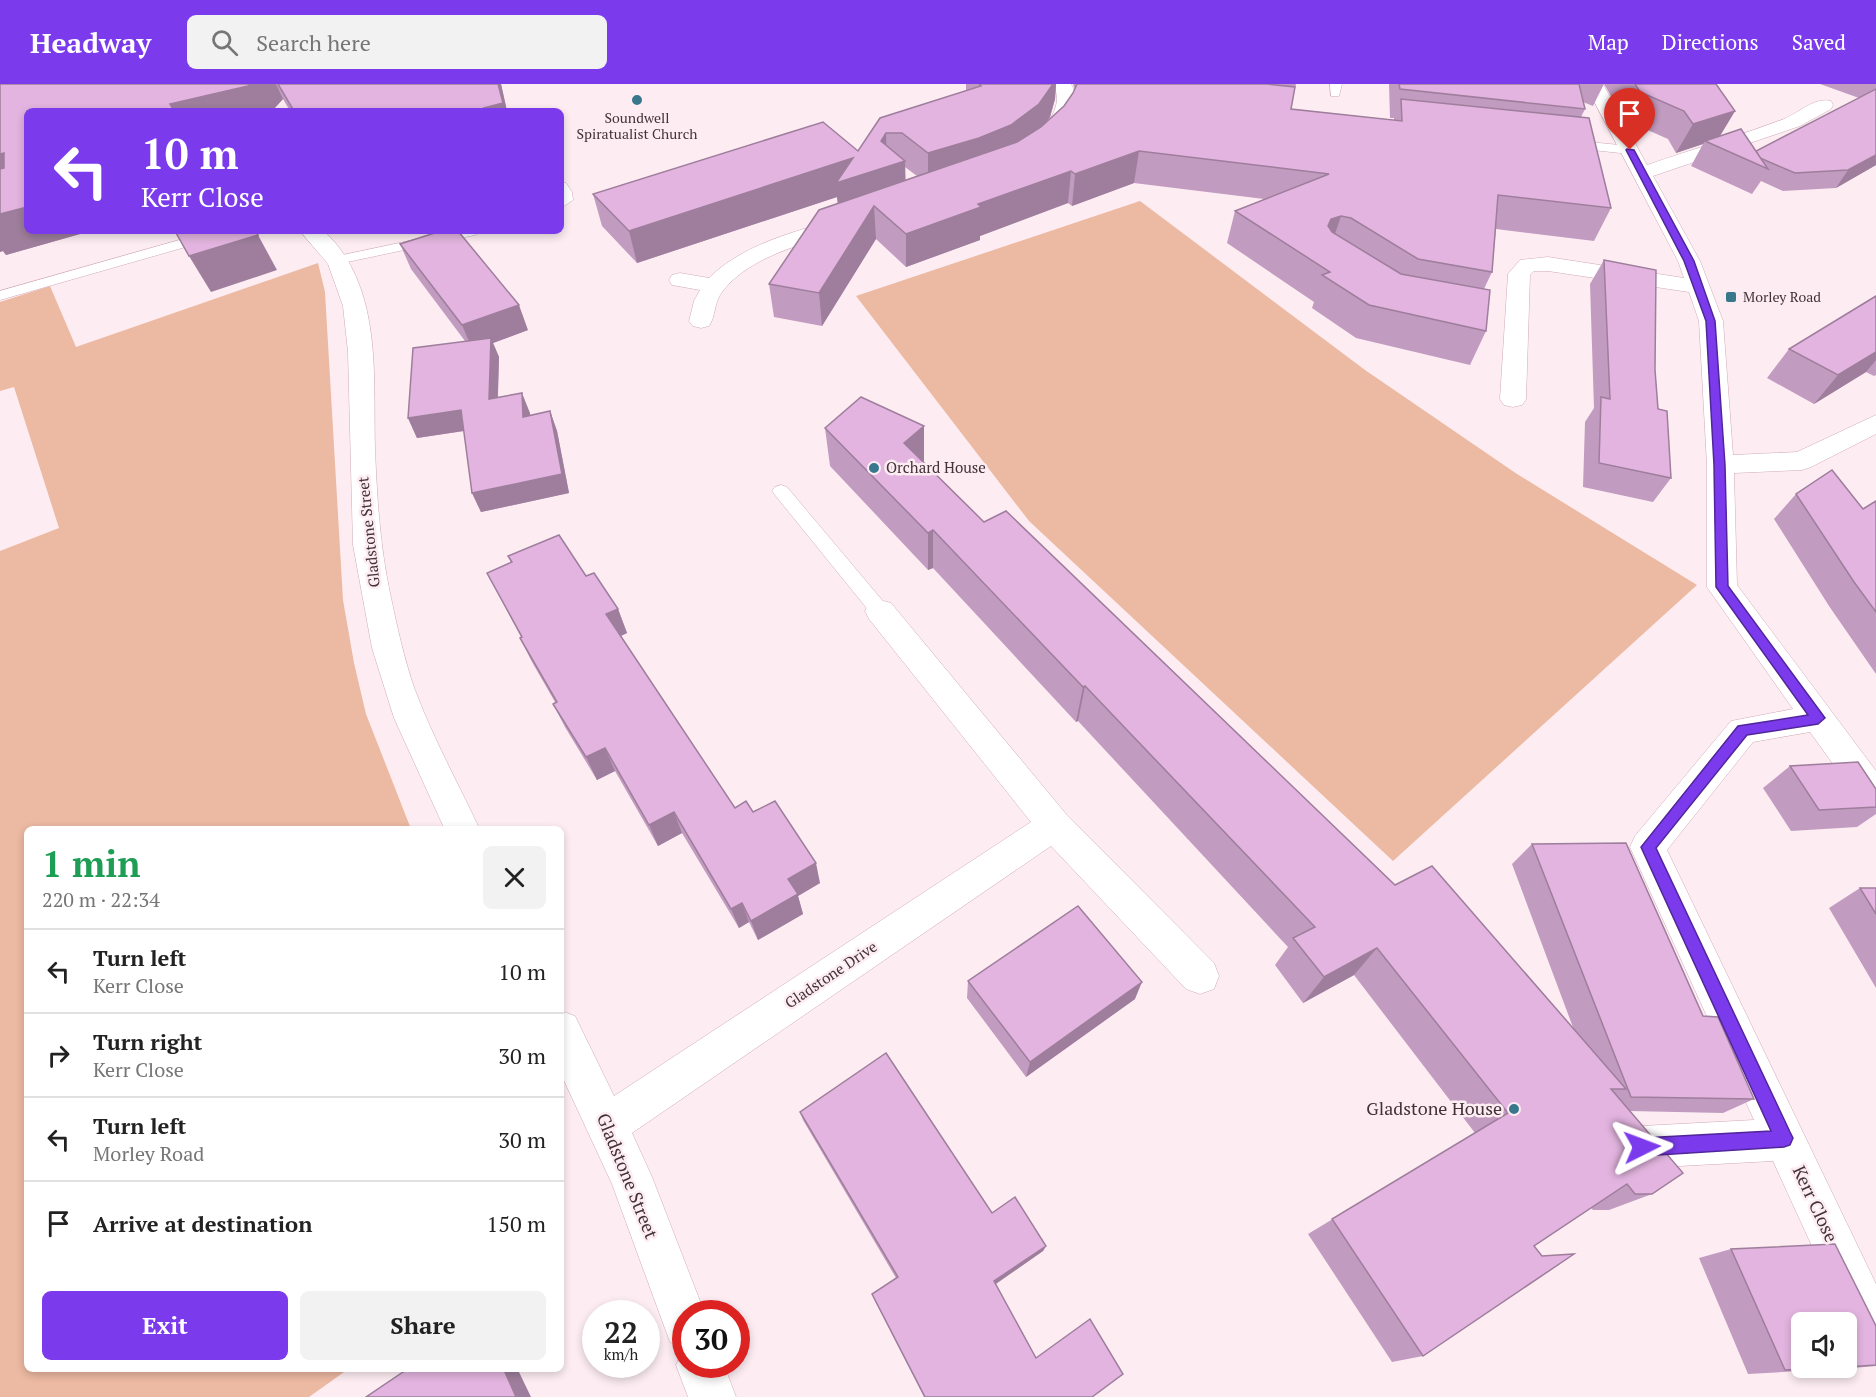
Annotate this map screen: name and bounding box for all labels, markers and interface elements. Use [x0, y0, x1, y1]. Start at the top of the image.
search box [187, 15, 607, 69]
text: Headway [30, 24, 151, 61]
icon: search [208, 26, 241, 59]
text: Search here [256, 28, 371, 57]
text: Map [1588, 28, 1629, 56]
text: Directions [1662, 28, 1759, 56]
text: Saved [1792, 28, 1846, 56]
pin [1604, 88, 1655, 150]
marker: Soundwell Spiratualist Church [630, 93, 644, 107]
icon: arrive [1613, 97, 1646, 130]
place label: Soundwell Spiratualist Church [577, 108, 697, 143]
text: 10 m [141, 125, 239, 181]
icon: left [42, 132, 120, 210]
text: Kerr Close [141, 179, 264, 215]
place label: Morley Road [1743, 287, 1821, 306]
marker: Morley Road [1724, 290, 1738, 304]
place label: Orchard House [886, 457, 986, 477]
marker: Orchard House [867, 461, 881, 475]
street label: Gladstone Street [352, 475, 384, 588]
text: 1 min [42, 840, 140, 887]
button: close [483, 846, 546, 909]
text: 220 m · 22:34 [42, 886, 160, 913]
street label: Gladstone Drive [781, 936, 880, 1012]
text: Turn left [93, 943, 186, 972]
icon: left [42, 955, 75, 988]
text: 10 m [498, 957, 546, 986]
text: Kerr Close [93, 972, 184, 999]
text: Turn right [93, 1027, 202, 1056]
icon: right [42, 1039, 75, 1072]
text: 30 m [498, 1041, 546, 1070]
text: Kerr Close [93, 1056, 184, 1083]
place label: Gladstone House [1366, 1096, 1502, 1120]
marker: Gladstone House [1507, 1102, 1521, 1116]
street label: Gladstone Street [592, 1109, 664, 1242]
text: Turn left [93, 1111, 186, 1140]
position arrow [1610, 1115, 1674, 1179]
icon: left [42, 1123, 75, 1156]
text: 30 m [498, 1125, 546, 1154]
text: Morley Road [93, 1140, 204, 1167]
street label: Kerr Close [1788, 1161, 1844, 1246]
icon: arrive [42, 1207, 75, 1240]
text: Arrive at destination [93, 1209, 312, 1238]
text: 150 m [486, 1209, 546, 1238]
button: Exit [42, 1291, 288, 1360]
button: Share [300, 1291, 546, 1360]
speed limit sign: 30 [672, 1300, 750, 1378]
text: 22 [604, 1312, 638, 1352]
map controls [1791, 1312, 1857, 1378]
button: sound [1791, 1312, 1857, 1378]
text: km/h [604, 1344, 638, 1364]

